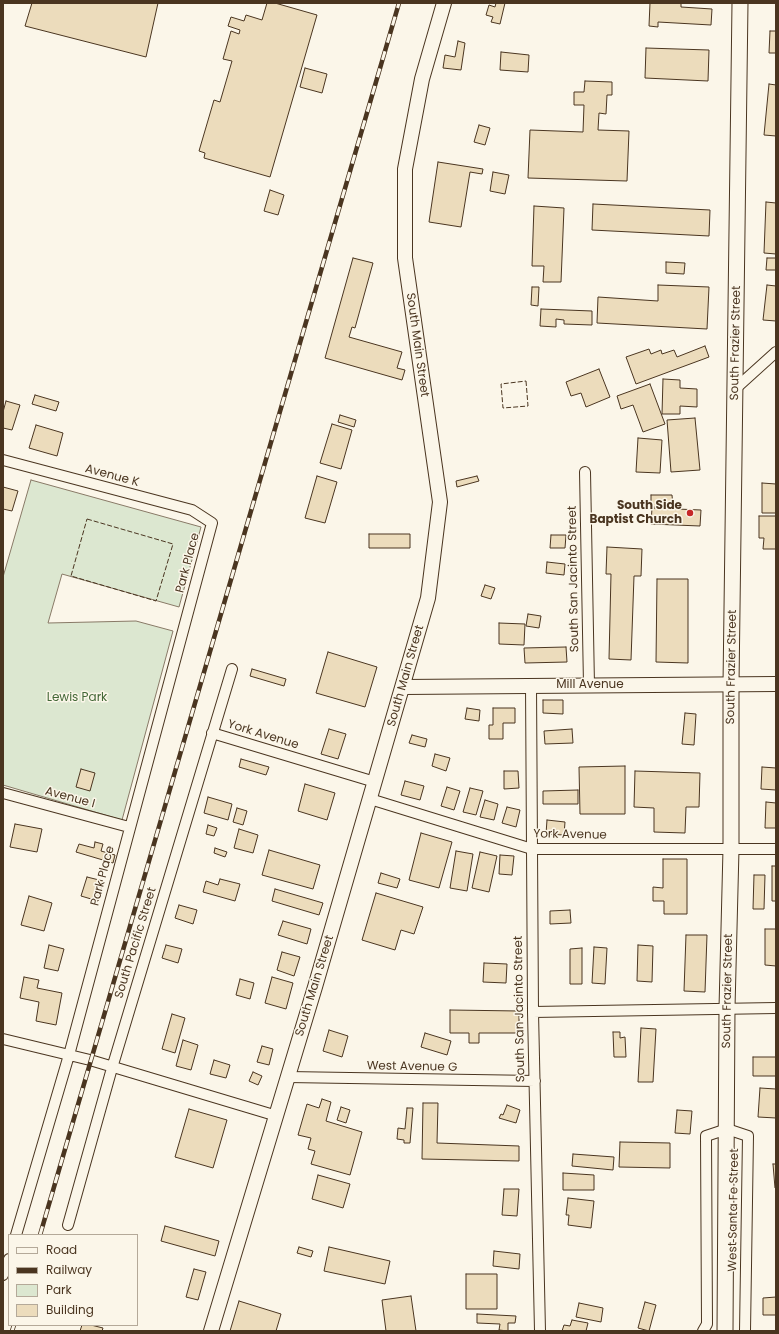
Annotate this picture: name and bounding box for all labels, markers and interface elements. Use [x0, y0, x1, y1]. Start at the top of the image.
street label: South Frazier Street [728, 285, 744, 401]
street label: South Main Street [403, 292, 431, 398]
street label: Avenue K [83, 462, 141, 490]
place label: South Side Baptist Church [589, 499, 682, 527]
street label: South San Jacinto Street [566, 506, 582, 652]
marker: South Side Baptist Church [685, 508, 695, 518]
street label: Park Place [173, 531, 203, 595]
street label: South Frazier Street [724, 609, 740, 725]
street label: South Main Street [385, 624, 427, 728]
street label: Mill Avenue [556, 678, 624, 692]
park label: Lewis Park [47, 691, 107, 705]
street label: York Avenue [226, 717, 300, 753]
street label: Avenue I [43, 784, 97, 812]
street label: York Avenue [533, 827, 607, 843]
street label: Park Place [88, 844, 118, 908]
street label: South Pacific Street [112, 886, 160, 1000]
street label: South Frazier Street [720, 933, 736, 1049]
street label: South Main Street [293, 934, 337, 1038]
street label: South San Jacinto Street [512, 936, 528, 1082]
street label: West Avenue G [367, 1059, 457, 1075]
street label: West Santa Fe Street [726, 1148, 742, 1272]
legend [8, 1234, 138, 1326]
text: Road [46, 1241, 77, 1258]
text: Railway [46, 1261, 92, 1278]
text: Park [46, 1281, 72, 1298]
text: Building [46, 1301, 94, 1318]

